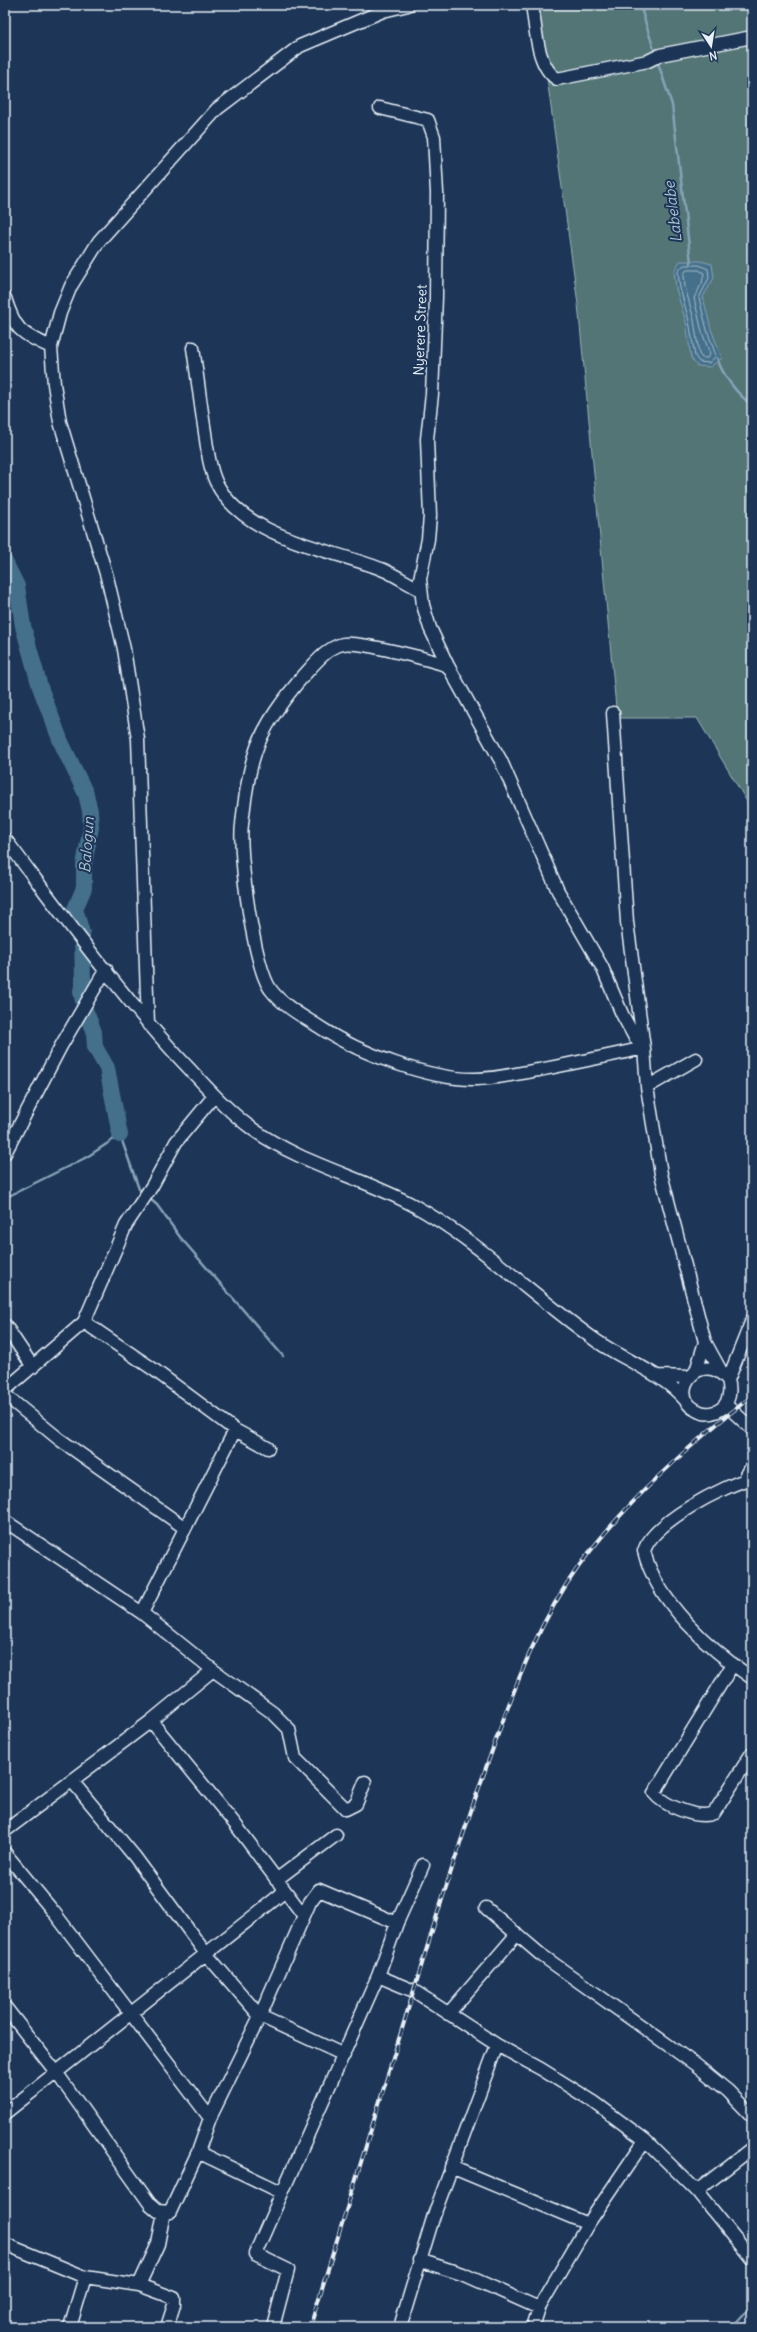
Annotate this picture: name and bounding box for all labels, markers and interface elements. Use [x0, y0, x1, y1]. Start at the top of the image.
north arrow [691, 26, 731, 66]
text: N [708, 48, 718, 63]
water label: Labelabe [659, 180, 686, 244]
street label: Nyerere Street [409, 284, 431, 376]
water label: Balogun [75, 816, 98, 874]

